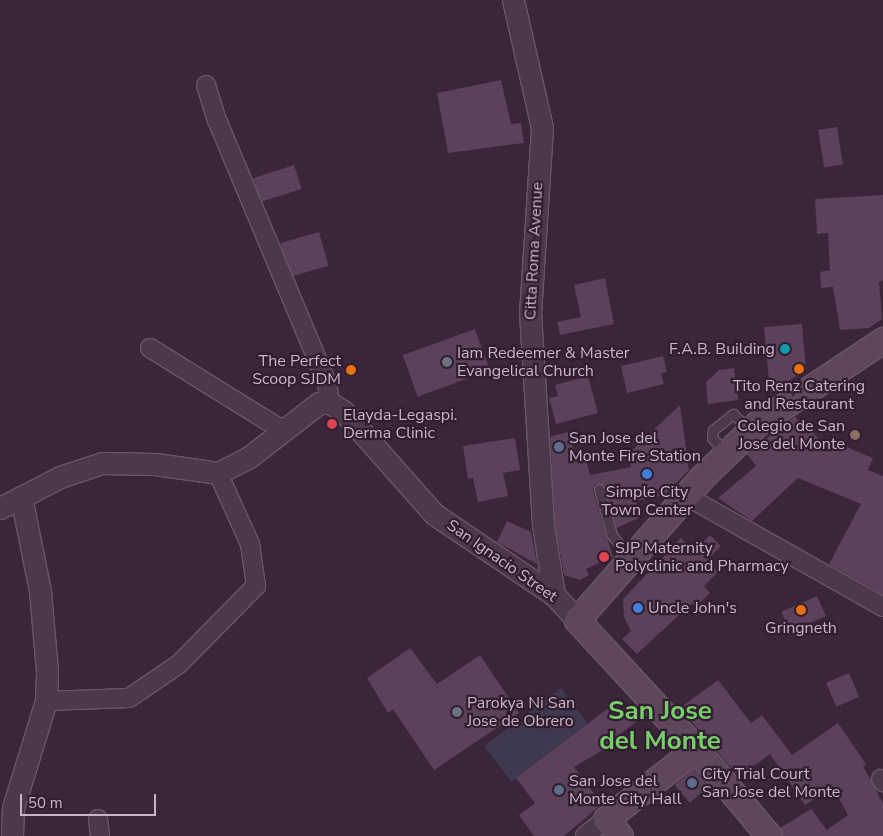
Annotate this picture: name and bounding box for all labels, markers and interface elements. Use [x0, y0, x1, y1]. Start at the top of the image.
street label: Citta Roma Avenue [521, 181, 547, 321]
place label: F.A.B. Building [669, 339, 775, 359]
place label: Iam Redeemer & Master Evangelical Church [457, 343, 630, 381]
marker: F.A.B. Building [779, 343, 791, 355]
place label: The Perfect Scoop SJDM [252, 351, 341, 389]
marker: Iam Redeemer & Master Evangelical Church [441, 356, 453, 368]
marker: Tito Renz Catering and Restaurant [793, 363, 805, 375]
marker: The Perfect Scoop SJDM [345, 364, 357, 376]
place label: Tito Renz Catering and Restaurant [733, 376, 865, 414]
place label: Elayda-Legaspi. Derma Clinic [343, 405, 458, 443]
place label: Colegio de San Jose del Monte [737, 416, 845, 454]
marker: Elayda-Legaspi. Derma Clinic [325, 417, 339, 431]
place label: San Jose del Monte Fire Station [569, 428, 701, 466]
marker: Colegio de San Jose del Monte [849, 429, 861, 441]
marker: San Jose del Monte Fire Station [553, 441, 565, 453]
marker: Simple City Town Center [641, 468, 653, 480]
place label: Simple City Town Center [601, 482, 693, 520]
street label: San Ignacio Street [443, 516, 561, 606]
place label: SJP Maternity Polyclinic and Pharmacy [615, 538, 789, 576]
marker: SJP Maternity Polyclinic and Pharmacy [597, 550, 611, 564]
place label: Uncle John's [648, 598, 737, 618]
marker: Uncle John's [632, 602, 644, 614]
marker: Gringneth [795, 604, 807, 616]
place label: Gringneth [765, 618, 837, 638]
place label: Parokya Ni San Jose de Obrero [467, 693, 575, 731]
district label: San Jose del Monte [599, 695, 721, 756]
marker: Parokya Ni San Jose de Obrero [451, 706, 463, 718]
place label: City Trial Court San Jose del Monte [702, 764, 840, 802]
place label: San Jose del Monte City Hall [569, 771, 681, 809]
marker: City Trial Court San Jose del Monte [686, 777, 698, 789]
scale bar [22, 784, 159, 816]
marker: San Jose del Monte City Hall [553, 784, 565, 796]
text: 50 m [28, 793, 63, 813]

